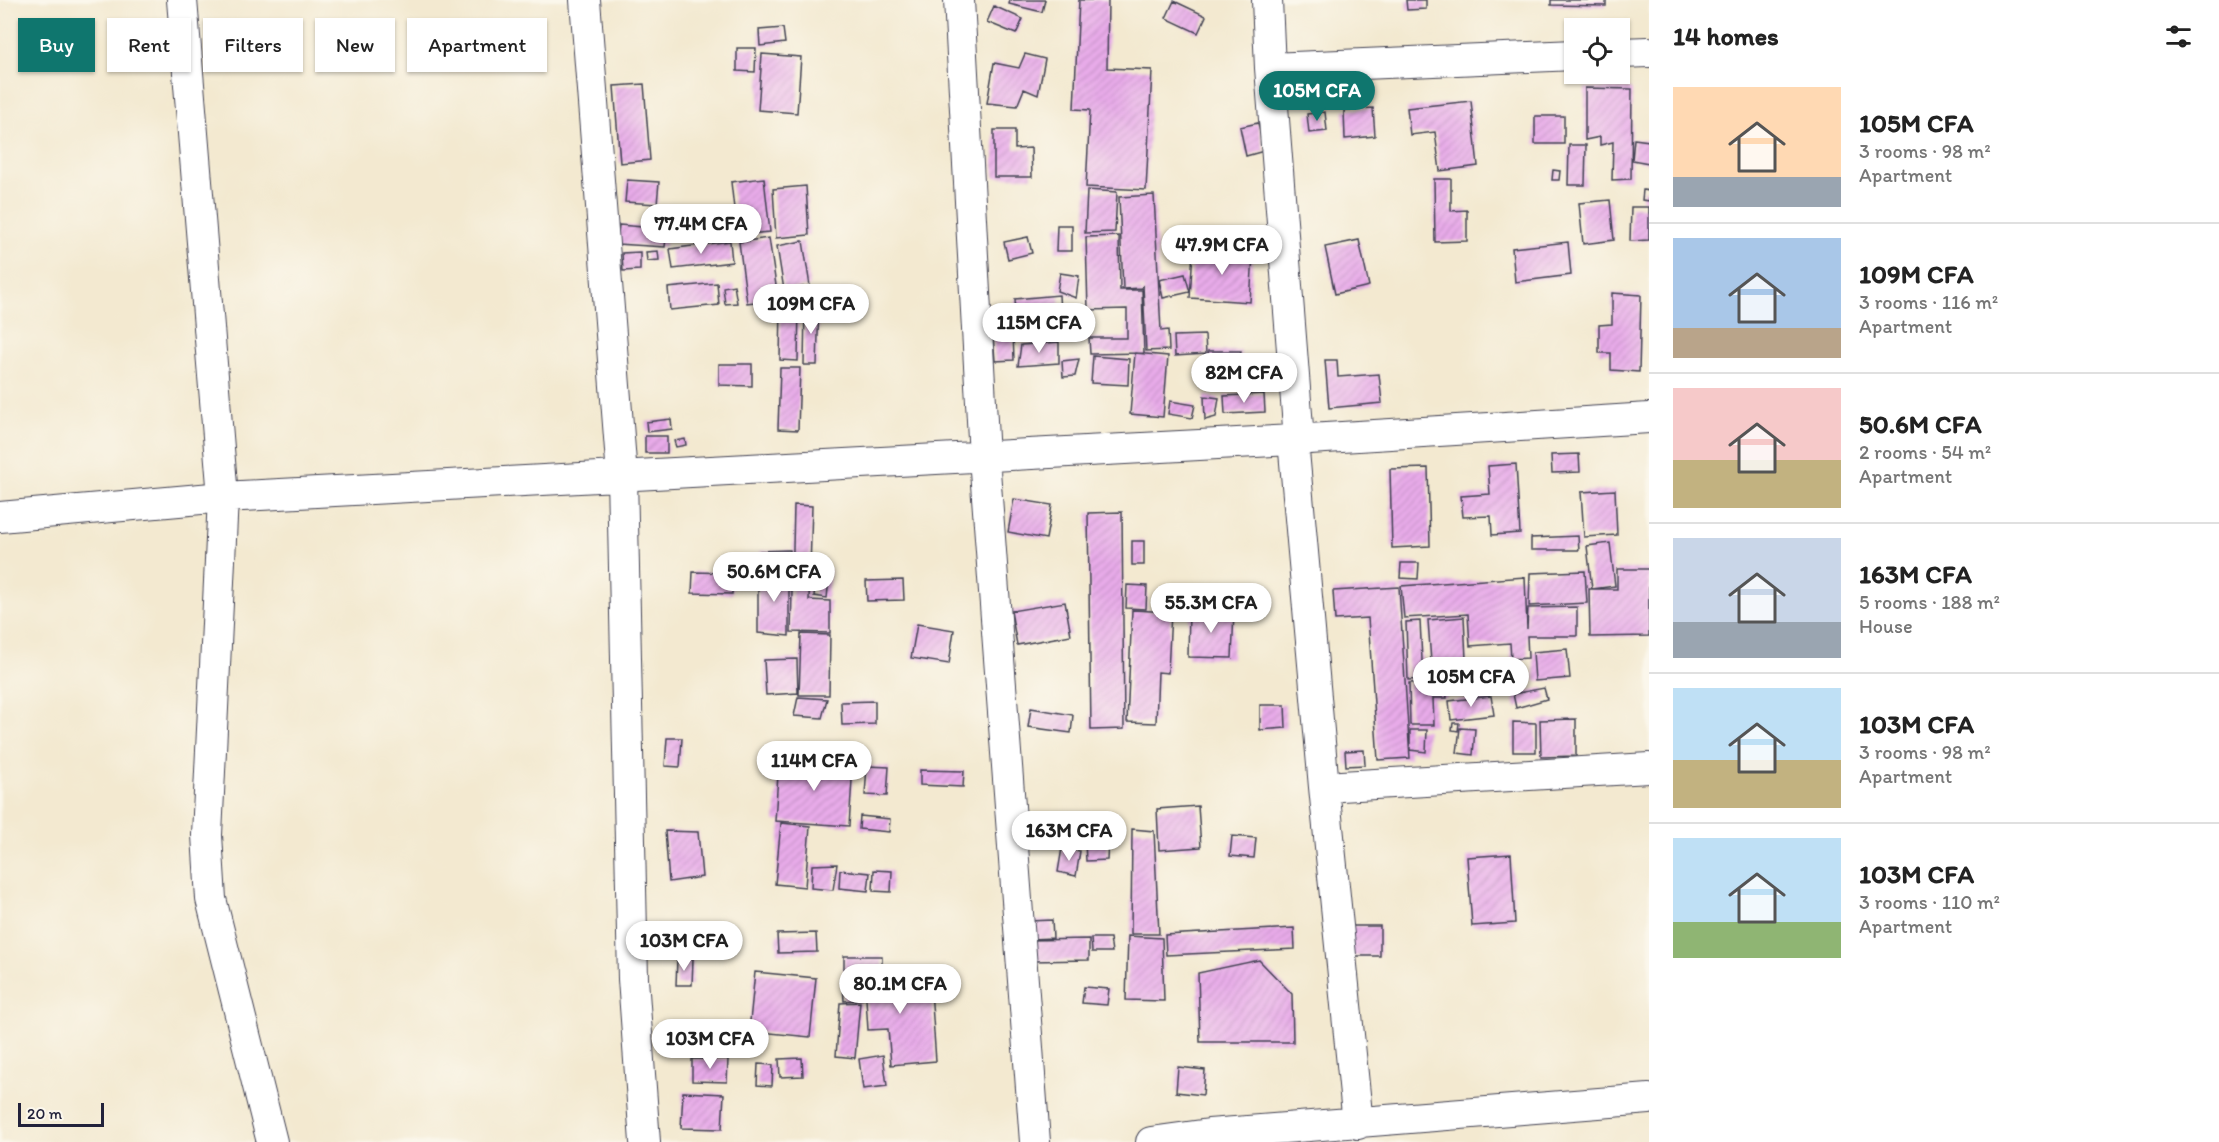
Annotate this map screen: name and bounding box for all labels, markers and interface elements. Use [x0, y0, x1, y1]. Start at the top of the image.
chip: Buy [18, 18, 95, 72]
chip: Rent [107, 18, 191, 72]
chip: Filters [203, 18, 303, 72]
chip: New [315, 18, 395, 72]
chip: Apartment [407, 18, 547, 72]
map controls [1564, 18, 1630, 84]
button: locate [1564, 18, 1630, 84]
text: 14 homes [1673, 20, 1779, 52]
icon: filters [2162, 20, 2195, 53]
pin: 105M CFA [1255, 71, 1379, 122]
text: 105M CFA [1273, 78, 1361, 102]
text: 105M CFA [1859, 107, 1974, 139]
icon: home [1721, 111, 1793, 183]
text: 3 rooms · 98 m² [1859, 139, 1991, 163]
text: Apartment [1859, 163, 1952, 187]
pin: 77.4M CFA [632, 204, 770, 255]
text: 77.4M CFA [655, 211, 747, 235]
pin: 47.9M CFA [1153, 225, 1291, 276]
text: 47.9M CFA [1175, 232, 1269, 256]
text: 109M CFA [1859, 258, 1974, 290]
icon: home [1721, 262, 1793, 334]
pin: 109M CFA [749, 284, 873, 335]
text: 3 rooms · 116 m² [1859, 290, 1998, 314]
text: 109M CFA [767, 291, 855, 315]
pin: 115M CFA [977, 303, 1101, 354]
text: 115M CFA [996, 310, 1082, 334]
text: Apartment [1859, 314, 1952, 338]
pin: 82M CFA [1189, 353, 1299, 404]
text: 82M CFA [1205, 360, 1283, 384]
text: 50.6M CFA [1859, 408, 1982, 440]
icon: home [1721, 412, 1793, 484]
text: 2 rooms · 54 m² [1859, 440, 1991, 464]
text: Apartment [1859, 464, 1952, 488]
pin: 50.6M CFA [705, 552, 843, 603]
text: 163M CFA [1859, 558, 1972, 590]
text: 50.6M CFA [727, 559, 821, 583]
icon: home [1721, 562, 1793, 634]
pin: 55.3M CFA [1142, 583, 1280, 634]
text: 55.3M CFA [1165, 590, 1257, 614]
text: 5 rooms · 188 m² [1859, 590, 2000, 614]
text: House [1859, 614, 1913, 638]
pin: 105M CFA [1409, 657, 1533, 708]
text: 105M CFA [1427, 664, 1515, 688]
text: 103M CFA [1859, 708, 1974, 740]
icon: home [1721, 712, 1793, 784]
text: 3 rooms · 98 m² [1859, 740, 1991, 764]
pin: 114M CFA [752, 741, 876, 792]
text: 114M CFA [771, 748, 857, 772]
text: Apartment [1859, 764, 1952, 788]
pin: 163M CFA [1007, 811, 1131, 862]
text: 163M CFA [1026, 818, 1112, 842]
text: 103M CFA [1859, 858, 1974, 890]
icon: home [1721, 862, 1793, 934]
text: 3 rooms · 110 m² [1859, 890, 2000, 914]
text: Apartment [1859, 914, 1952, 938]
pin: 103M CFA [622, 921, 746, 972]
text: 103M CFA [640, 928, 728, 952]
pin: 80.1M CFA [831, 964, 969, 1015]
text: 80.1M CFA [853, 971, 947, 995]
pin: 103M CFA [648, 1019, 772, 1070]
text: 103M CFA [666, 1026, 754, 1050]
scale bar [18, 1100, 104, 1128]
text: 20 m [27, 1104, 62, 1123]

